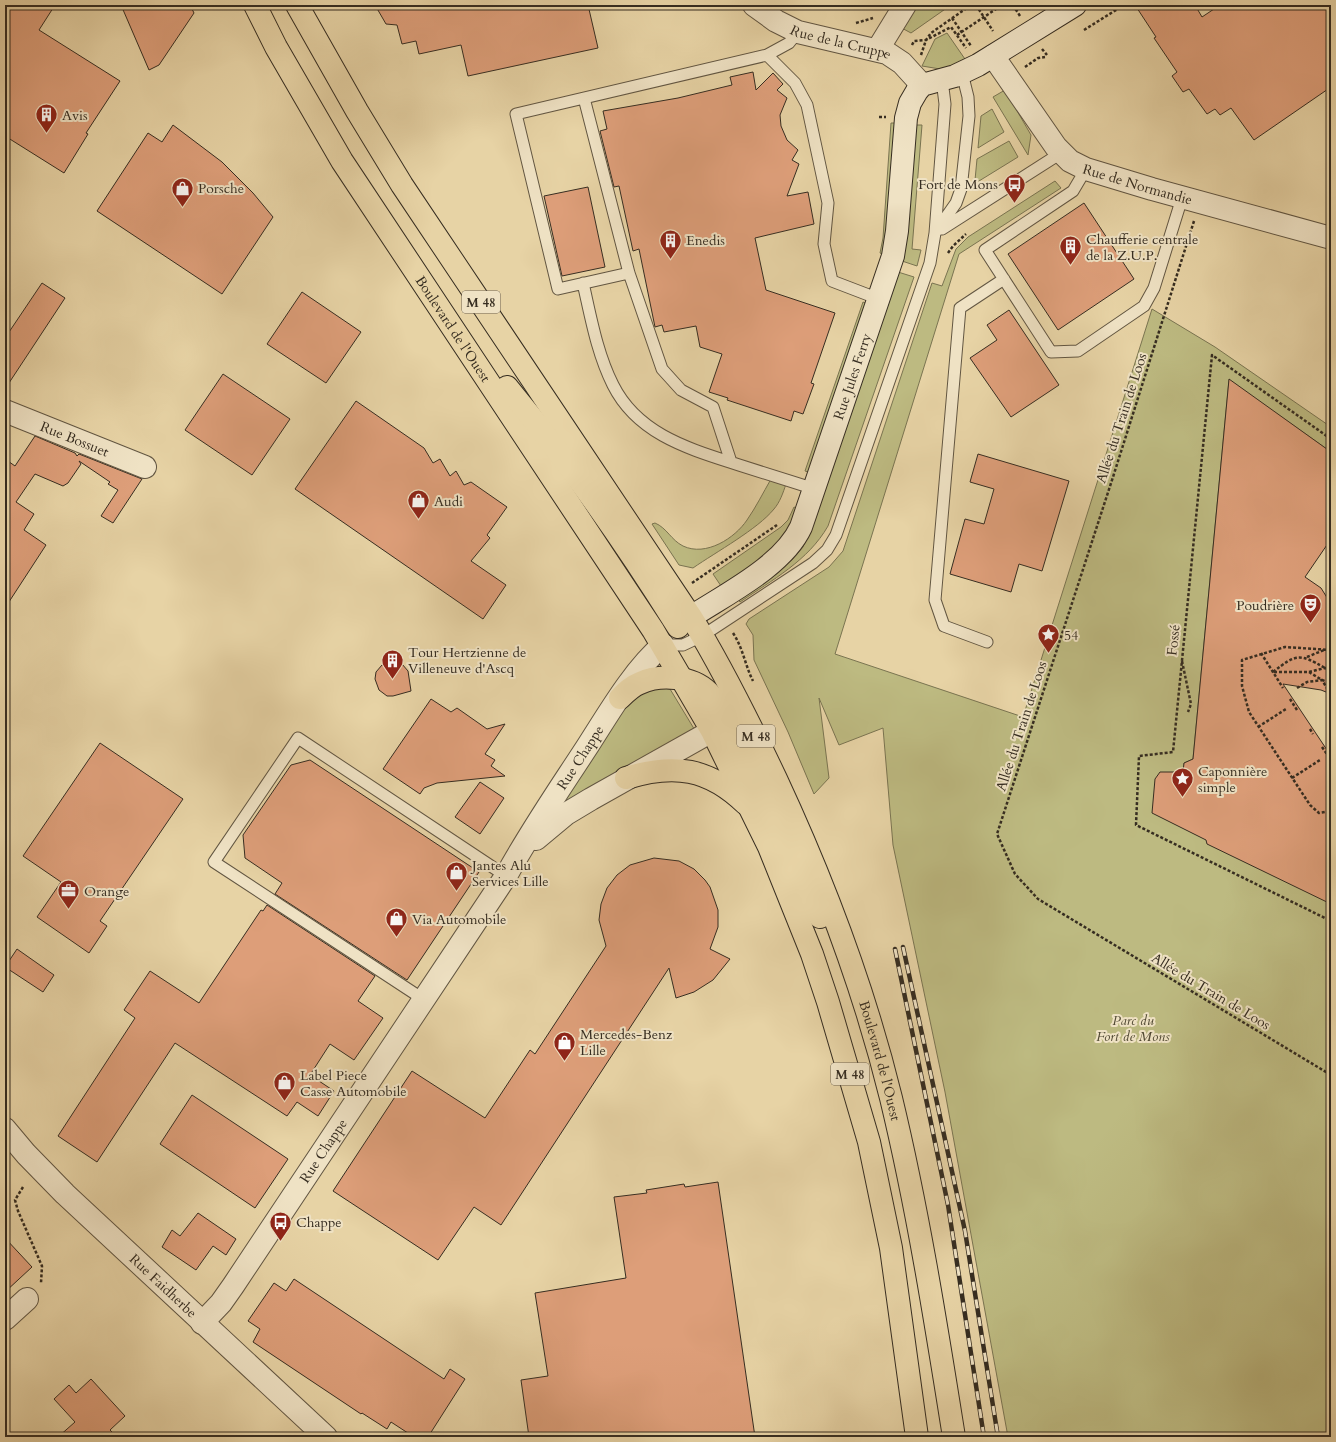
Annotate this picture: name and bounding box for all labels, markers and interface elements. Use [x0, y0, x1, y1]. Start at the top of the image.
street label: Rue de la Cruppe [787, 21, 896, 64]
building icon: Avis [33, 102, 59, 135]
place label: Avis [62, 106, 88, 125]
street label: Rue de Normandie [1080, 160, 1194, 210]
bus stop icon: Fort de Mons [1001, 171, 1027, 204]
shop icon: Porsche [169, 175, 195, 208]
place label: Fort de Mons [918, 175, 998, 194]
place label: Porsche [198, 179, 244, 198]
building icon: Enedis [658, 227, 684, 260]
place label: Chaufferie centrale de la Z.U.P. [1086, 230, 1198, 265]
place label: Enedis [686, 231, 725, 250]
building icon: Chaufferie centrale de la Z.U.P. [1058, 234, 1084, 267]
street label: Boulevard de l'Ouest [411, 272, 495, 386]
road number: M 48 [462, 291, 500, 313]
street label: Rue Jules Ferry [829, 330, 876, 422]
street label: Allée du Train de Loos [1092, 351, 1152, 485]
street label: Rue Bossuet [37, 417, 112, 462]
shop icon: Audi [406, 488, 432, 521]
place label: Audi [434, 492, 463, 511]
theatre icon: Poudrière [1297, 592, 1323, 625]
place label: Poudrière [1236, 596, 1294, 615]
place icon: 54 [1036, 622, 1062, 655]
street label: Fossé [1162, 624, 1185, 657]
place label: 54 [1064, 626, 1078, 645]
place label: Tour Hertzienne de Villeneuve d'Ascq [408, 643, 526, 678]
building icon: Tour Hertzienne de Villeneuve d'Ascq [379, 647, 405, 680]
street label: Allée du Train de Loos [992, 659, 1052, 793]
street label: Rue Chappe [553, 722, 608, 793]
road number: M 48 [737, 725, 775, 747]
place label: Caponnière simple [1198, 762, 1267, 797]
place icon: Caponnière simple [1169, 766, 1195, 799]
place label: Jantes Alu Services Lille [470, 856, 549, 891]
shop icon: Jantes Alu Services Lille [443, 860, 469, 893]
office icon: Orange [56, 878, 82, 911]
place label: Orange [84, 882, 129, 901]
shop icon: Via Automobile [383, 906, 409, 939]
place label: Via Automobile [412, 910, 506, 929]
street label: Allée du Train de Loos [1148, 948, 1274, 1035]
street label: Boulevard de l'Ouest [854, 998, 905, 1123]
park label: Parc du Fort de Mons [1096, 1011, 1170, 1046]
place label: Mercedes-Benz Lille [580, 1025, 673, 1060]
shop icon: Mercedes-Benz Lille [551, 1029, 577, 1062]
road number: M 48 [831, 1063, 869, 1085]
place label: Label Piece Casse Automobile [300, 1066, 407, 1101]
shop icon: Label Piece Casse Automobile [271, 1070, 297, 1103]
street label: Rue Chappe [295, 1115, 352, 1187]
bus stop icon: Chappe [268, 1209, 294, 1242]
place label: Chappe [296, 1213, 342, 1232]
street label: Rue Faidherbe [125, 1250, 201, 1322]

